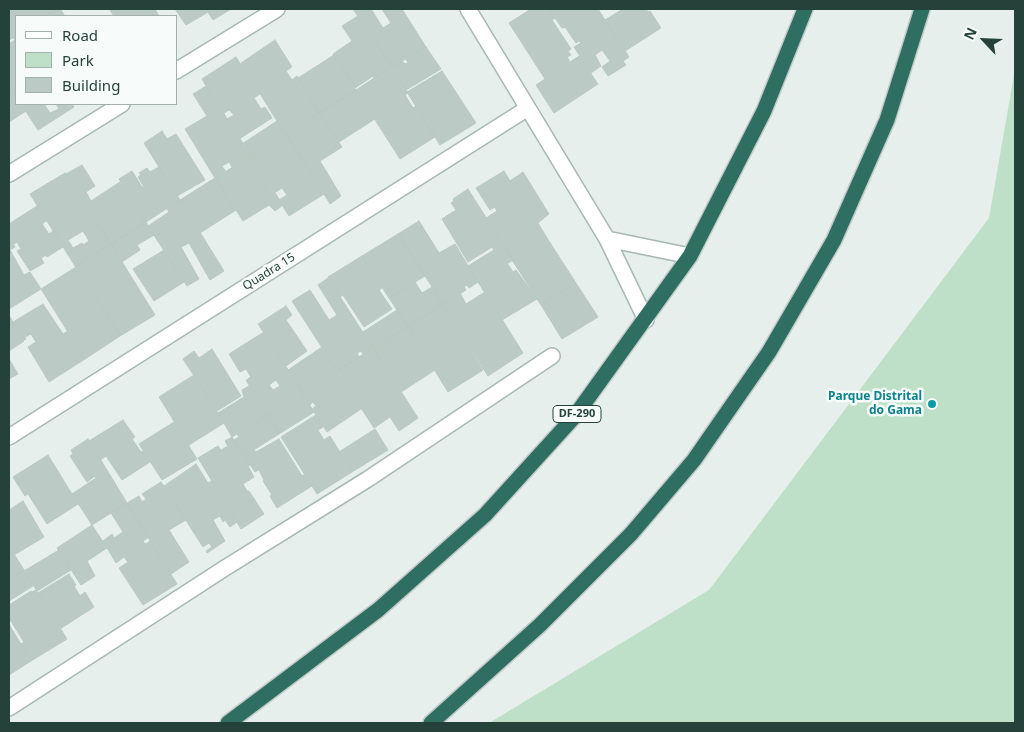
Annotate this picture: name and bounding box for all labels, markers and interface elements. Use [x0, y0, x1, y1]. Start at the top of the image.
legend [15, 15, 178, 105]
north arrow [959, 15, 1009, 65]
text: N [959, 24, 981, 43]
text: Road [62, 25, 98, 45]
text: Park [62, 50, 94, 70]
text: Building [62, 75, 120, 95]
street label: Quadra 15 [240, 250, 298, 294]
place label: Parque Distrital do Gama [828, 390, 922, 418]
marker: Parque Distrital do Gama [926, 398, 938, 410]
road number: DF-290 [553, 406, 601, 422]

